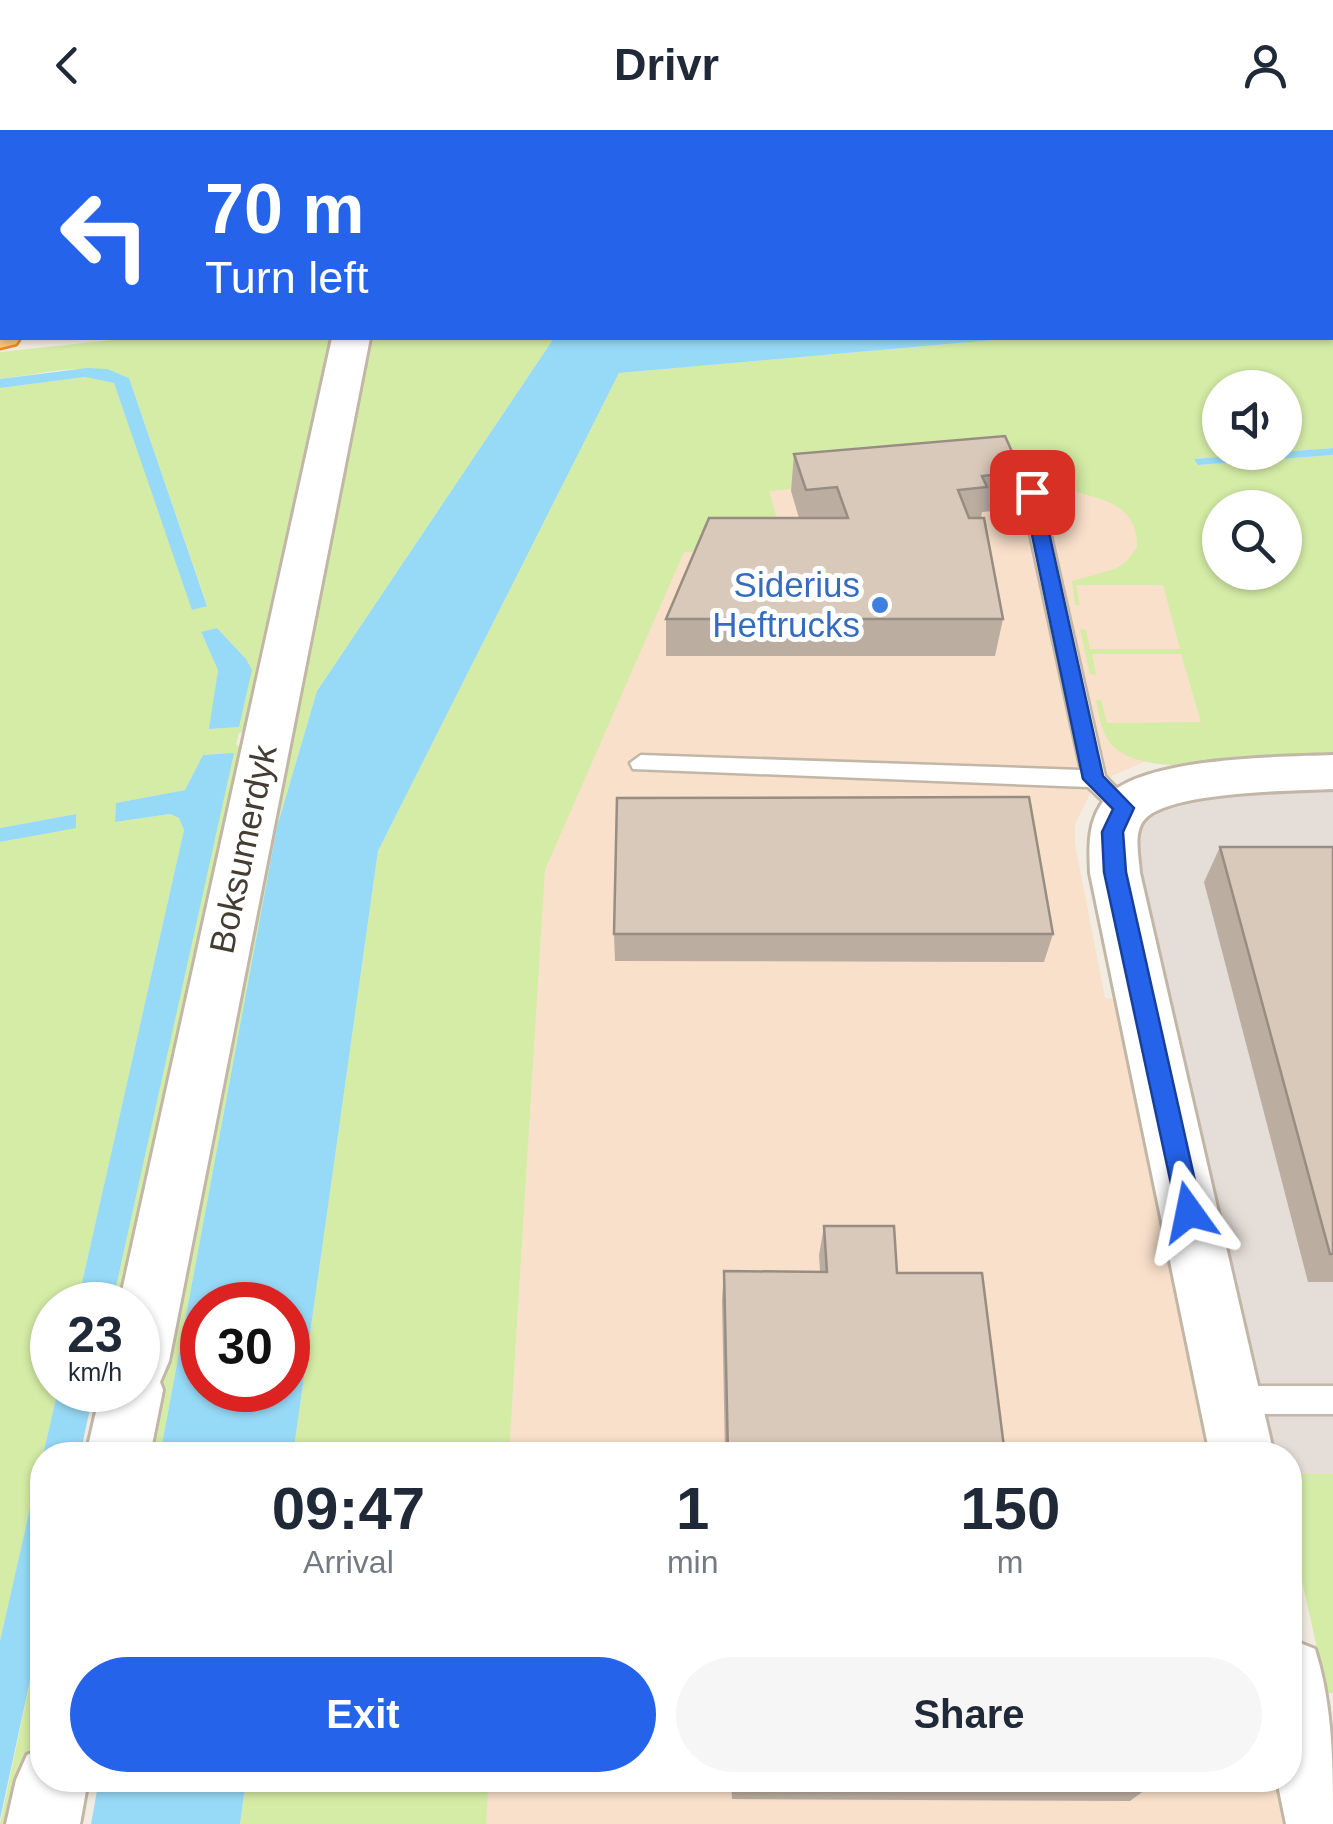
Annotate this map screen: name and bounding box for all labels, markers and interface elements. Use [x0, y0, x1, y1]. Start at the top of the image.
icon: back [40, 38, 95, 93]
icon: person [1238, 38, 1293, 93]
text: Drivr [614, 39, 719, 90]
icon: left [40, 170, 170, 300]
text: 70 m [205, 170, 365, 248]
text: Turn left [205, 252, 368, 303]
map controls [1202, 370, 1302, 590]
button: sound [1202, 370, 1302, 470]
pin [990, 450, 1075, 535]
icon: arrive [1005, 465, 1060, 520]
button: search [1202, 490, 1302, 590]
place label: Siderius Heftrucks [712, 565, 860, 644]
marker: Siderius Heftrucks [869, 594, 891, 616]
street label: Boksumerdyk [201, 741, 284, 957]
position arrow [1137, 1160, 1241, 1264]
speed limit sign: 30 [180, 1282, 310, 1412]
text: 23 [67, 1307, 123, 1363]
text: km/h [68, 1358, 122, 1386]
text: 09:47 [272, 1475, 425, 1542]
text: 1 [676, 1475, 709, 1542]
text: 150 [960, 1475, 1060, 1542]
text: Arrival [303, 1544, 394, 1580]
text: min [667, 1544, 718, 1580]
text: m [997, 1544, 1024, 1580]
button: Exit [70, 1657, 656, 1772]
button: Share [676, 1657, 1262, 1772]

